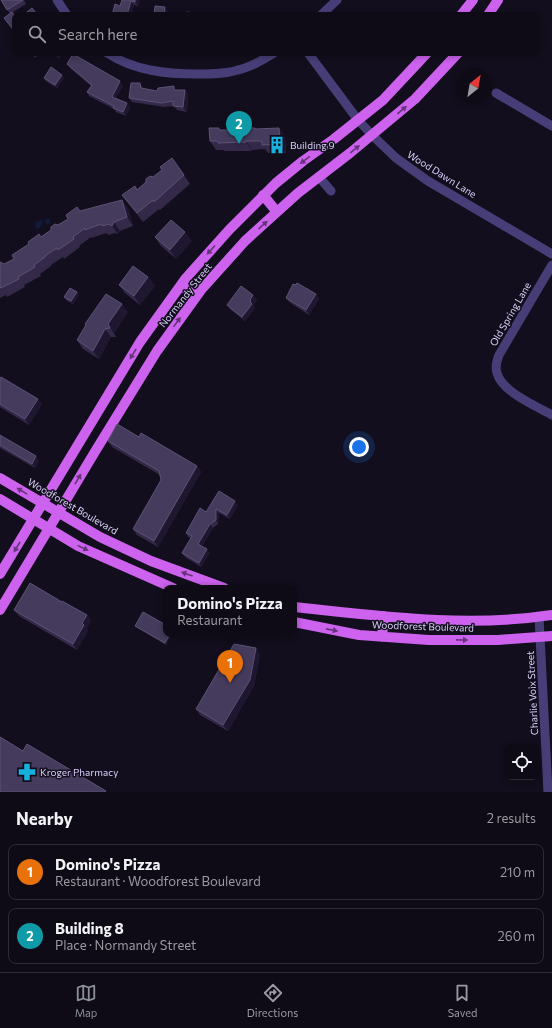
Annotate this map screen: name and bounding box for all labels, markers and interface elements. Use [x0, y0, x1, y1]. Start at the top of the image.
search box [12, 12, 540, 56]
icon: search [26, 23, 48, 45]
text: Search here [58, 25, 137, 43]
north arrow [456, 68, 492, 104]
one-way arrow [396, 106, 407, 115]
pin: 2 [226, 111, 252, 144]
building icon: Building 9 [267, 135, 287, 155]
place label: Building 9 [290, 139, 335, 151]
one-way arrow [350, 145, 361, 153]
street label: Wood Dawn Lane [405, 148, 479, 200]
one-way arrow [299, 156, 310, 164]
one-way arrow [258, 220, 268, 230]
one-way arrow [206, 245, 216, 255]
street label: Normandy Street [156, 260, 214, 330]
street label: Old Spring Lane [487, 280, 533, 348]
one-way arrow [173, 317, 182, 328]
one-way arrow [129, 349, 137, 359]
your location [349, 437, 369, 457]
one-way arrow [74, 474, 82, 484]
street label: Woodforest Boulevard [26, 475, 120, 537]
one-way arrow [16, 487, 28, 494]
one-way arrow [13, 542, 21, 552]
one-way arrow [77, 545, 88, 551]
one-way arrow [181, 571, 193, 577]
popup [163, 585, 297, 637]
text: Domino's Pizza [177, 594, 283, 612]
text: Restaurant [177, 612, 242, 628]
street label: Woodforest Boulevard [372, 618, 474, 634]
one-way arrow [326, 627, 338, 633]
one-way arrow [456, 637, 469, 643]
pin: 1 [217, 650, 243, 683]
street label: Charlie Voix Street [524, 651, 540, 735]
map controls [504, 744, 540, 780]
button: locate [504, 744, 540, 780]
pharmacy icon: Kroger Pharmacy [17, 762, 37, 782]
place label: Kroger Pharmacy [40, 766, 118, 778]
text: Nearby [16, 808, 73, 829]
text: 2 results [487, 810, 536, 826]
text: Domino's Pizza [55, 855, 160, 873]
text: 1 [27, 864, 33, 880]
text: 210 m [500, 864, 535, 880]
text: Restaurant · Woodforest Boulevard [55, 873, 261, 889]
text: Building 8 [55, 919, 124, 937]
text: 2 [26, 928, 34, 944]
text: 260 m [498, 928, 535, 944]
text: Place · Normandy Street [55, 937, 196, 953]
tab: Map [75, 982, 97, 1019]
tab: Directions [247, 982, 298, 1019]
tab: Saved [448, 982, 477, 1019]

